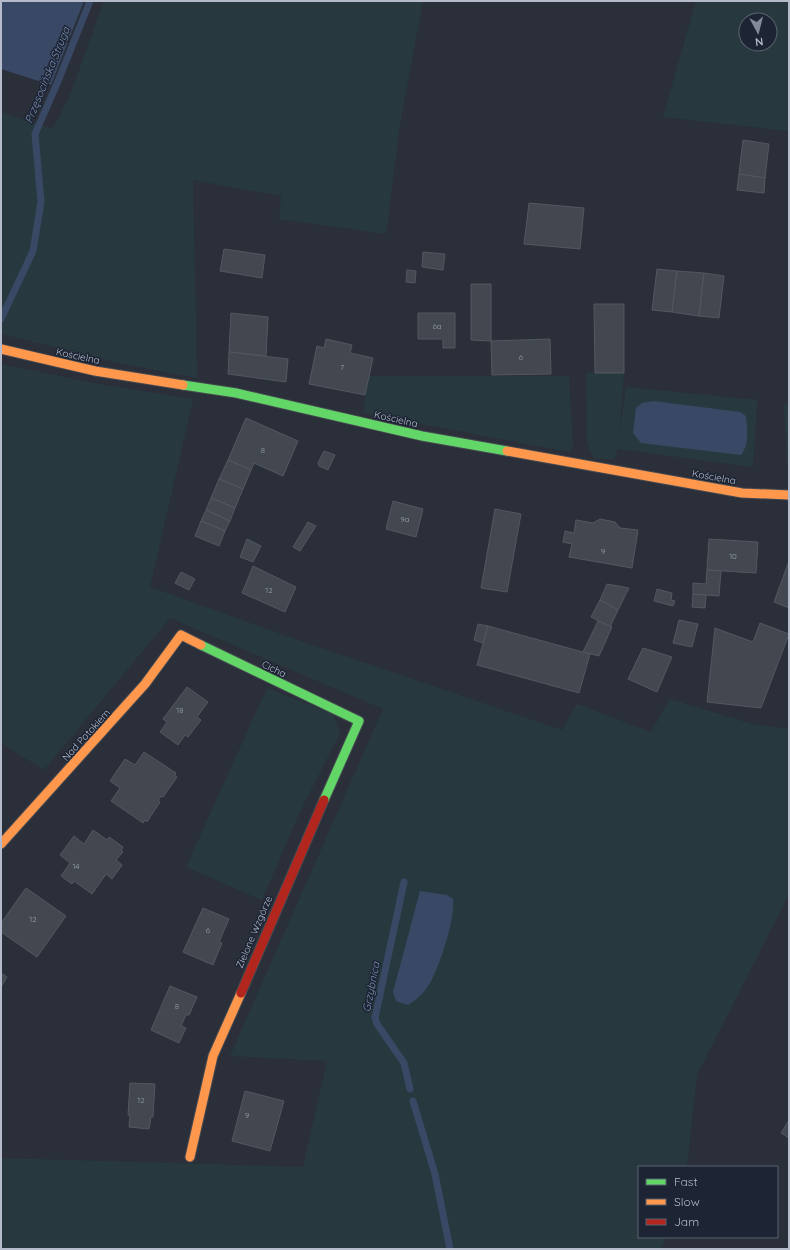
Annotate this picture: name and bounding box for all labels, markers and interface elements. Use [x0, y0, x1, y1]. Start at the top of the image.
north arrow [738, 12, 778, 52]
water label: Przęsocińska Struga [21, 23, 73, 125]
text: N [754, 34, 764, 49]
house number: 6a [432, 321, 442, 331]
street label: Kościelna [55, 345, 101, 367]
house number: 6 [519, 352, 524, 362]
house number: 7 [340, 362, 344, 372]
street label: Kościelna [373, 408, 419, 430]
house number: 8 [261, 445, 265, 455]
street label: Kościelna [691, 467, 737, 487]
house number: 9a [400, 514, 410, 524]
house number: 9 [601, 546, 606, 556]
house number: 10 [729, 551, 737, 561]
house number: 12 [265, 585, 273, 595]
street label: Cicha [260, 658, 288, 680]
house number: 18 [176, 705, 184, 715]
street label: Nad Potokiem [59, 706, 113, 764]
house number: 14 [72, 861, 80, 871]
street label: Zielone Wzgórze [233, 893, 275, 970]
house number: 12 [29, 914, 37, 924]
house number: 6 [206, 925, 211, 935]
water label: Grzybnica [359, 959, 383, 1013]
house number: 8 [175, 1001, 179, 1011]
house number: 12 [137, 1095, 145, 1105]
house number: 9 [245, 1110, 250, 1120]
legend [638, 1166, 778, 1238]
text: Fast [674, 1174, 698, 1189]
text: Slow [674, 1194, 700, 1209]
text: Jam [674, 1214, 699, 1229]

